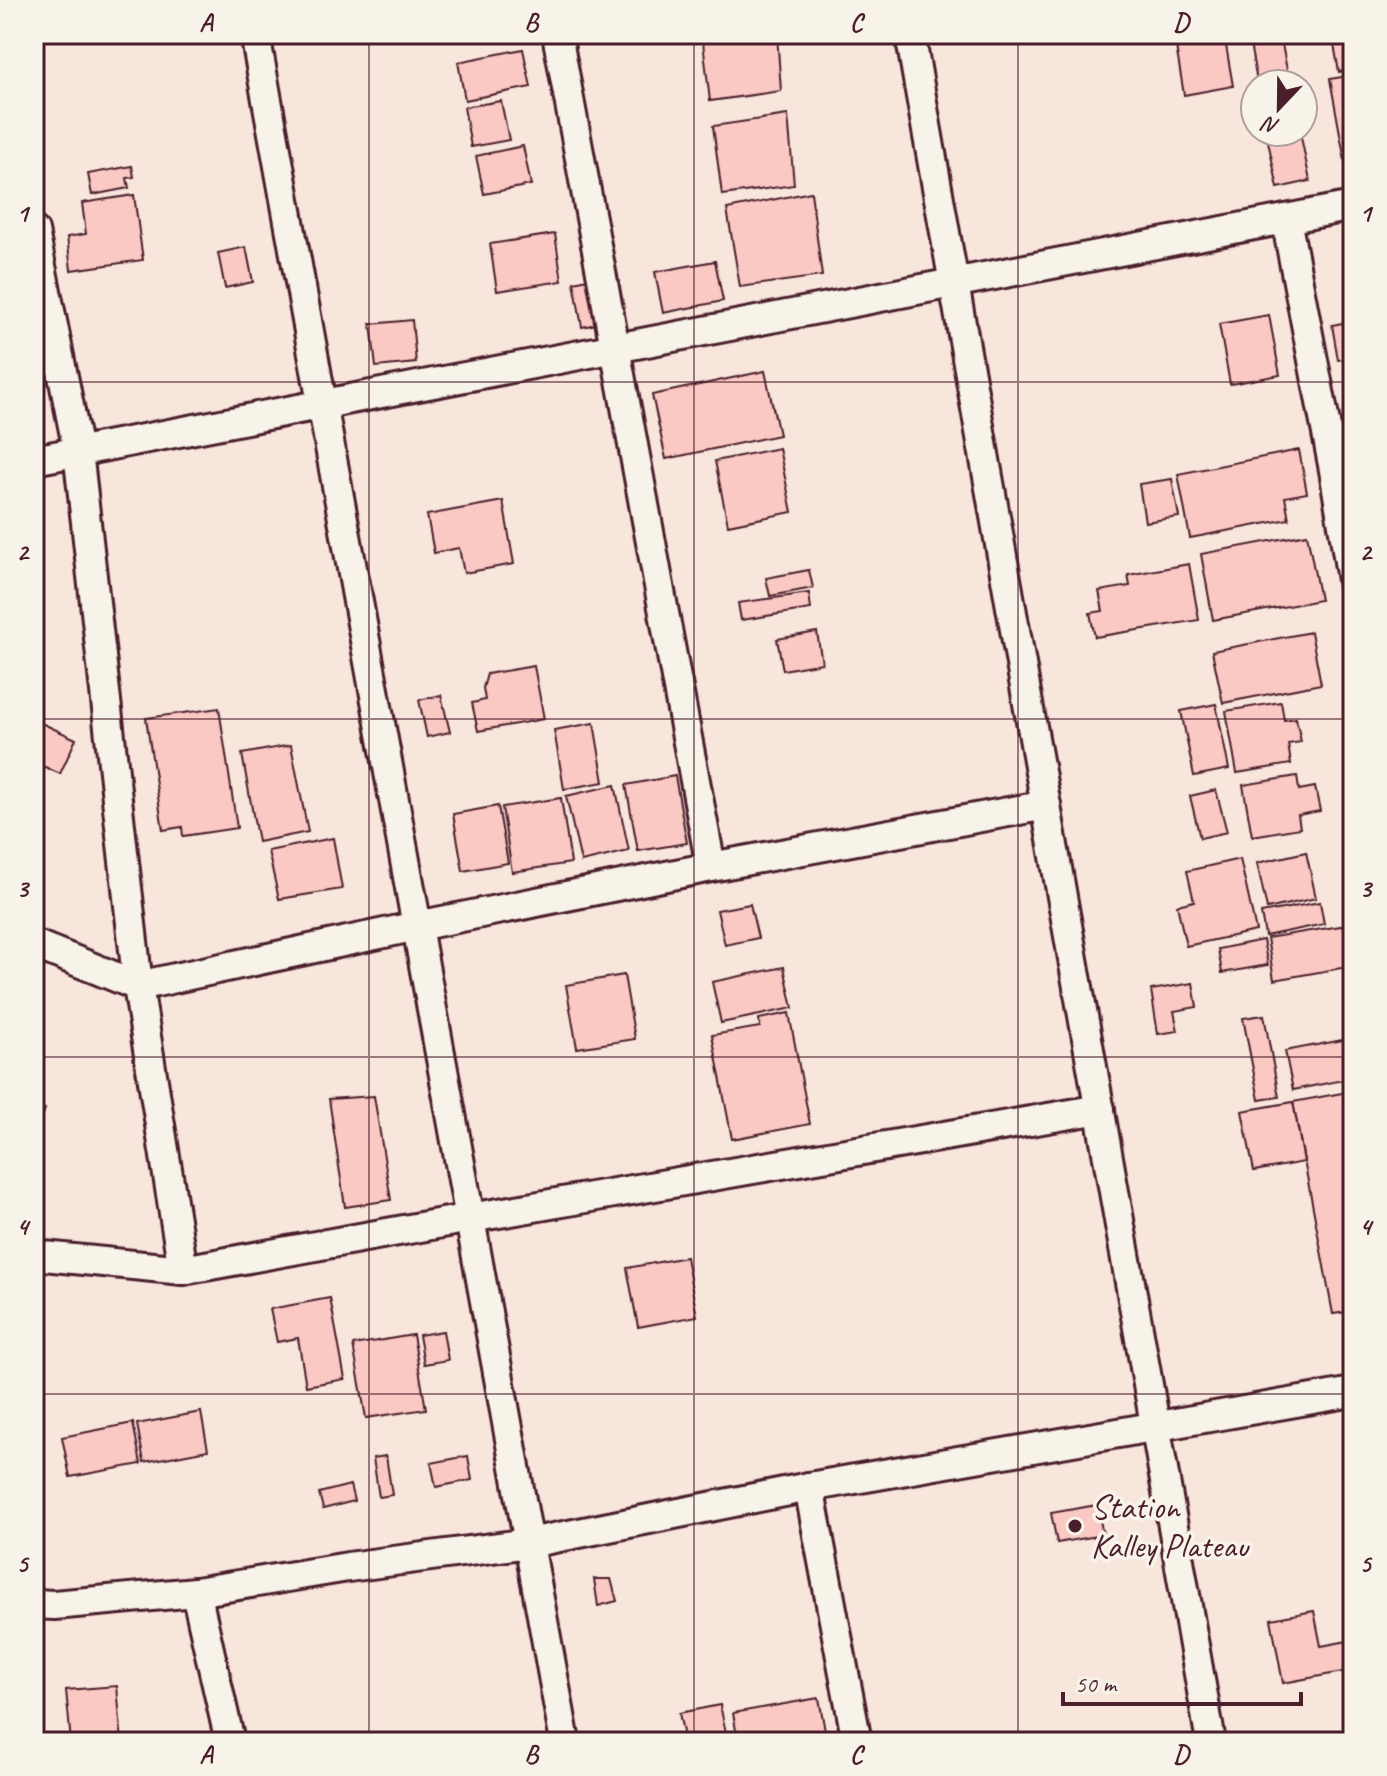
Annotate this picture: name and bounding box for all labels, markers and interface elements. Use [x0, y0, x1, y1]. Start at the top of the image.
text: A [199, 6, 214, 39]
text: B [524, 6, 540, 39]
text: C [850, 6, 866, 39]
text: D [1173, 6, 1191, 39]
north arrow [1239, 68, 1319, 148]
text: N [1257, 109, 1283, 141]
text: 1 [16, 197, 31, 230]
text: 1 [1359, 197, 1374, 230]
text: 2 [16, 535, 30, 568]
text: 2 [1359, 535, 1373, 568]
text: 3 [16, 872, 30, 905]
text: 3 [1359, 872, 1373, 905]
text: 4 [16, 1210, 31, 1243]
text: 4 [1359, 1210, 1374, 1243]
place label: Station Kalley Plateau [1091, 1485, 1251, 1567]
marker: Station Kalley Plateau [1066, 1517, 1084, 1535]
text: 5 [16, 1547, 30, 1580]
text: 5 [1359, 1547, 1373, 1580]
scale bar [1063, 1656, 1301, 1706]
text: 50 m [1075, 1669, 1118, 1699]
text: A [199, 1738, 214, 1771]
text: B [524, 1738, 540, 1771]
text: C [850, 1738, 866, 1771]
text: D [1173, 1738, 1191, 1771]

